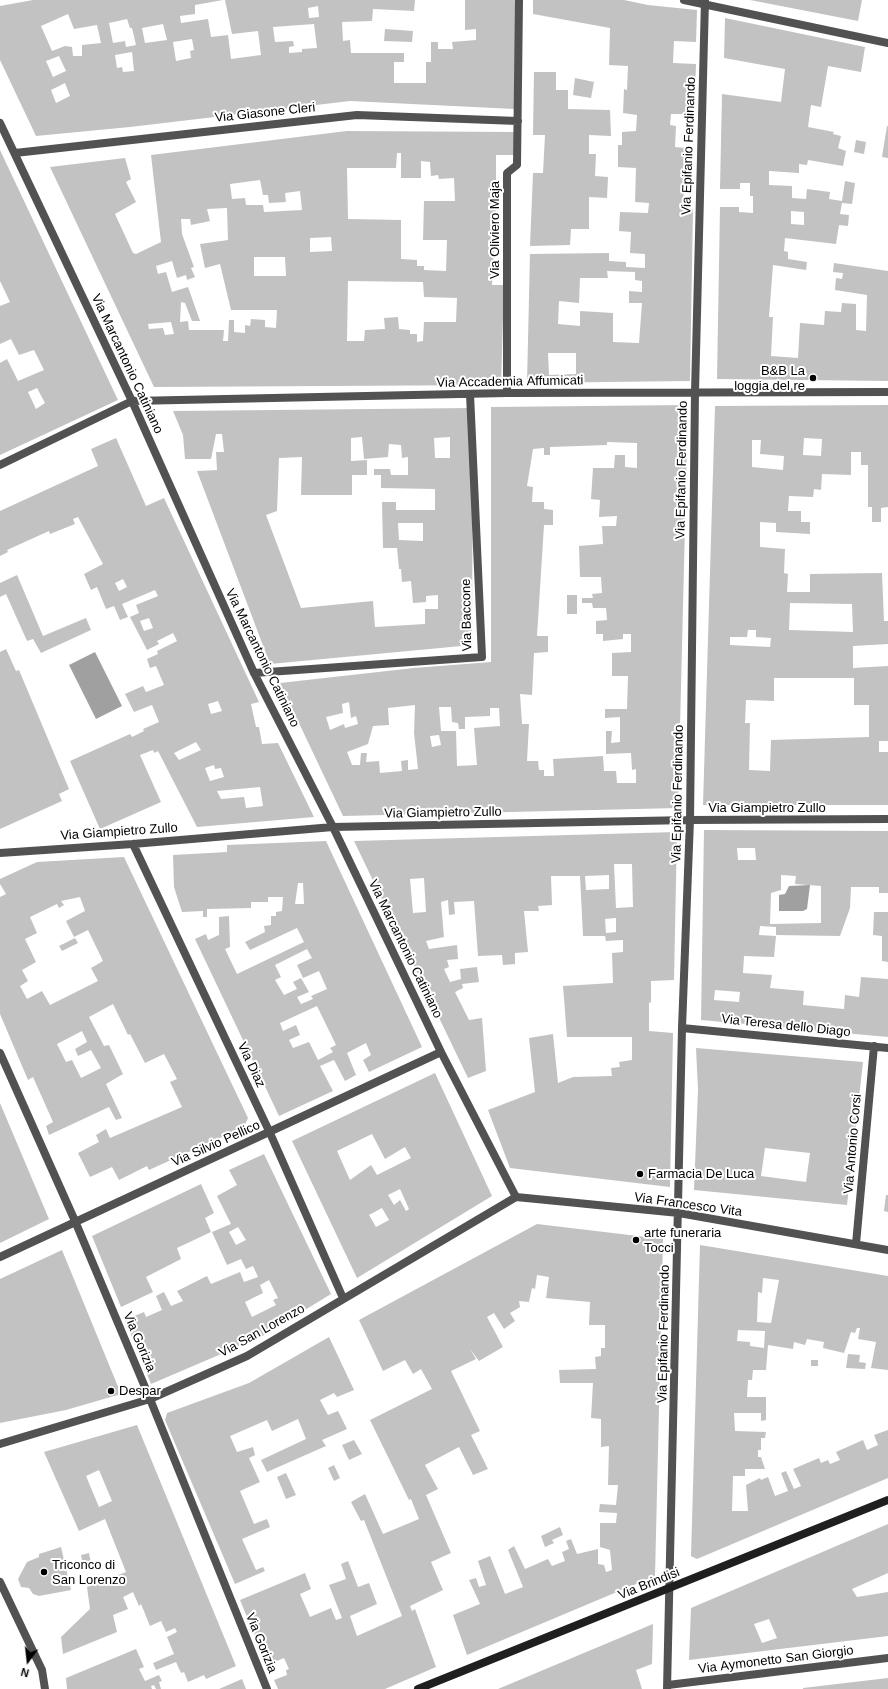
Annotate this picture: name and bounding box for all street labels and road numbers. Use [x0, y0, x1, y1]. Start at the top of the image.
street label: Via Epifanio Ferdinando [679, 77, 699, 215]
street label: Via Giasone Cleri [214, 100, 316, 126]
street label: Via Oliviero Maja [487, 181, 503, 279]
street label: Via Marcantonio Catiniano [88, 292, 166, 436]
street label: Via Accademia Affumicati [436, 373, 584, 391]
street label: Via Epifanio Ferdinando [673, 401, 691, 539]
street label: Via Baccone [459, 578, 475, 652]
street label: Via Marcantonio Catiniano [222, 586, 302, 730]
street label: Via Epifanio Ferdinando [669, 725, 687, 863]
street label: Via Giampietro Zullo [708, 800, 826, 816]
street label: Via Giampietro Zullo [384, 804, 502, 822]
street label: Via Giampietro Zullo [60, 820, 178, 844]
street label: Via Marcantonio Catiniano [365, 877, 445, 1021]
street label: Via Teresa dello Diago [721, 1011, 851, 1041]
street label: Via Diaz [234, 1040, 268, 1090]
street label: Via Antonio Corsi [841, 1093, 865, 1195]
street label: Via Silvio Pellico [169, 1118, 263, 1170]
street label: Via Francesco Vita [633, 1190, 743, 1220]
street label: Via Epifanio Ferdinando [655, 1265, 673, 1403]
street label: Via San Lorenzo [216, 1301, 308, 1361]
street label: Via Gorizia [119, 1310, 159, 1374]
street label: Via Brindisi [616, 1565, 682, 1603]
street label: Via Gorizia [242, 1611, 280, 1675]
street label: Via Aymonetto San Giorgio [697, 1643, 855, 1677]

